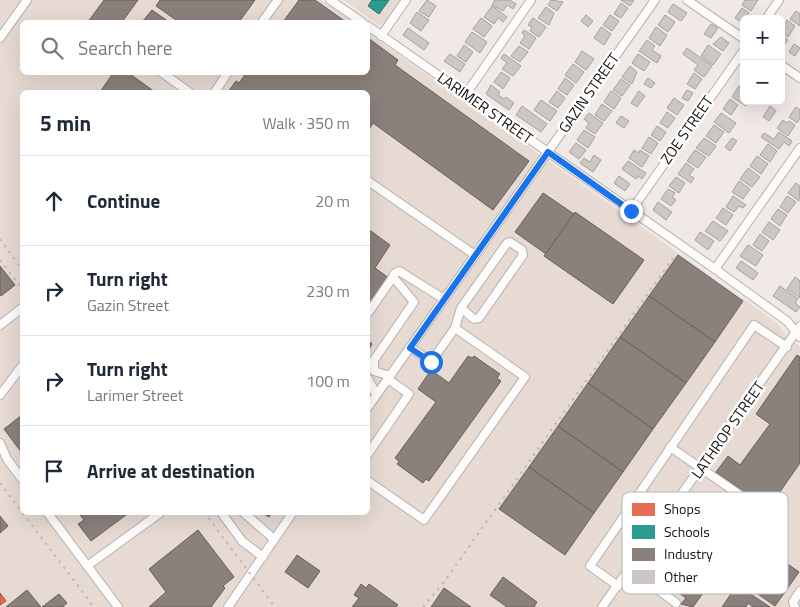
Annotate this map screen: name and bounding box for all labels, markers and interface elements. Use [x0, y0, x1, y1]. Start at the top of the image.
map controls [740, 15, 785, 105]
button: + [740, 15, 785, 60]
search box [20, 20, 370, 75]
text: Search here [78, 33, 172, 62]
icon: search [38, 34, 66, 62]
street label: GAZIN STREET [552, 48, 625, 137]
button: − [740, 60, 785, 105]
street label: LARIMER STREET [433, 66, 538, 149]
street label: ZOE STREET [654, 91, 719, 169]
text: 5 min [40, 107, 91, 139]
text: Walk · 350 m [262, 111, 350, 135]
text: Continue [87, 186, 160, 215]
icon: ahead [40, 187, 68, 215]
text: 20 m [315, 189, 350, 213]
route end [620, 200, 643, 223]
text: Turn right [87, 264, 168, 293]
icon: right [40, 277, 68, 305]
text: 230 m [306, 279, 350, 303]
text: Gazin Street [87, 293, 169, 317]
route start [420, 351, 443, 374]
text: Turn right [87, 354, 168, 383]
icon: right [40, 367, 68, 395]
text: 100 m [306, 369, 350, 393]
street label: LATHROP STREET [685, 376, 770, 483]
text: Larimer Street [87, 383, 183, 407]
text: Arrive at destination [87, 456, 255, 485]
icon: arrive [40, 457, 68, 485]
legend [622, 492, 788, 594]
text: Shops [664, 498, 700, 519]
text: Schools [664, 521, 710, 542]
text: Industry [664, 543, 713, 564]
text: Other [664, 566, 698, 587]

